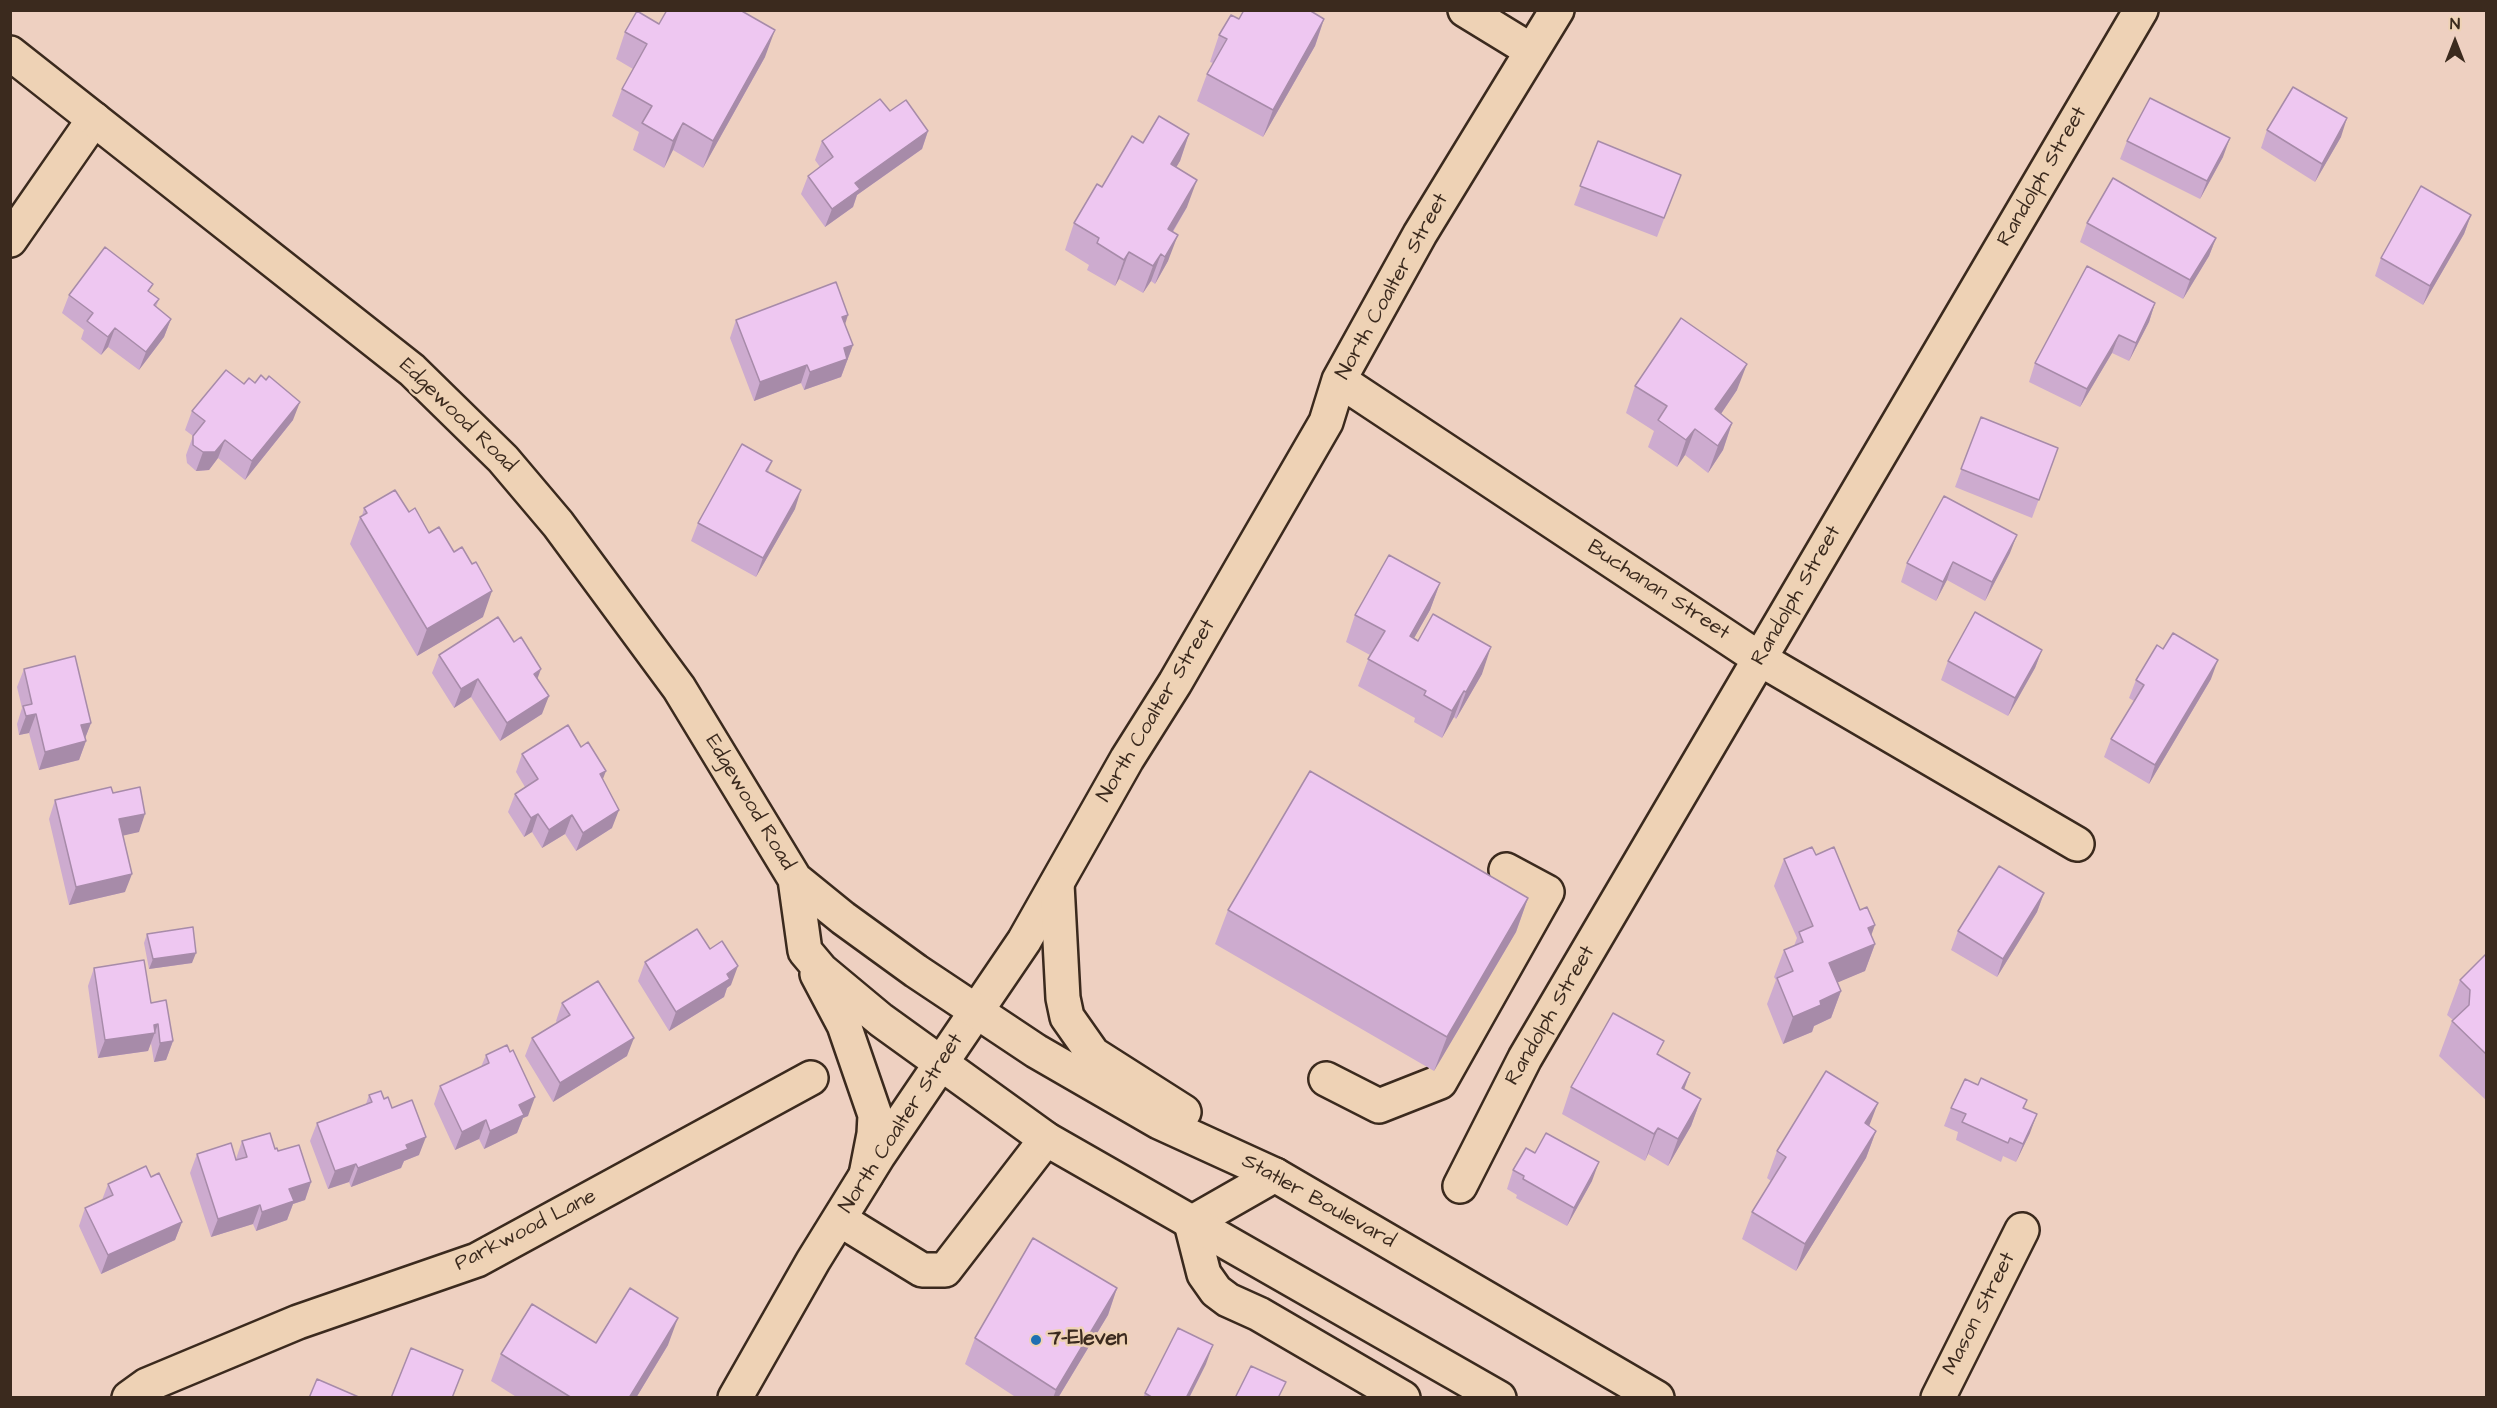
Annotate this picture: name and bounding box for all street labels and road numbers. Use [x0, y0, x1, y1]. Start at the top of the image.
street label: Randolph Street [1993, 103, 2093, 251]
street label: North Coalter Street [1331, 189, 1455, 385]
street label: Edgewood Road [393, 354, 521, 478]
street label: Randolph Street [1747, 522, 1847, 670]
street label: Buchanan Street [1582, 536, 1734, 646]
street label: North Coalter Street [1092, 615, 1222, 807]
street label: Edgewood Road [699, 731, 799, 875]
street label: Randolph Street [1501, 942, 1601, 1090]
street label: North Coalter Street [834, 1029, 970, 1219]
street label: Statler Boulevard [1237, 1149, 1399, 1255]
street label: Parkwood Lane [451, 1184, 601, 1278]
street label: Mason Street [1938, 1249, 2022, 1379]

